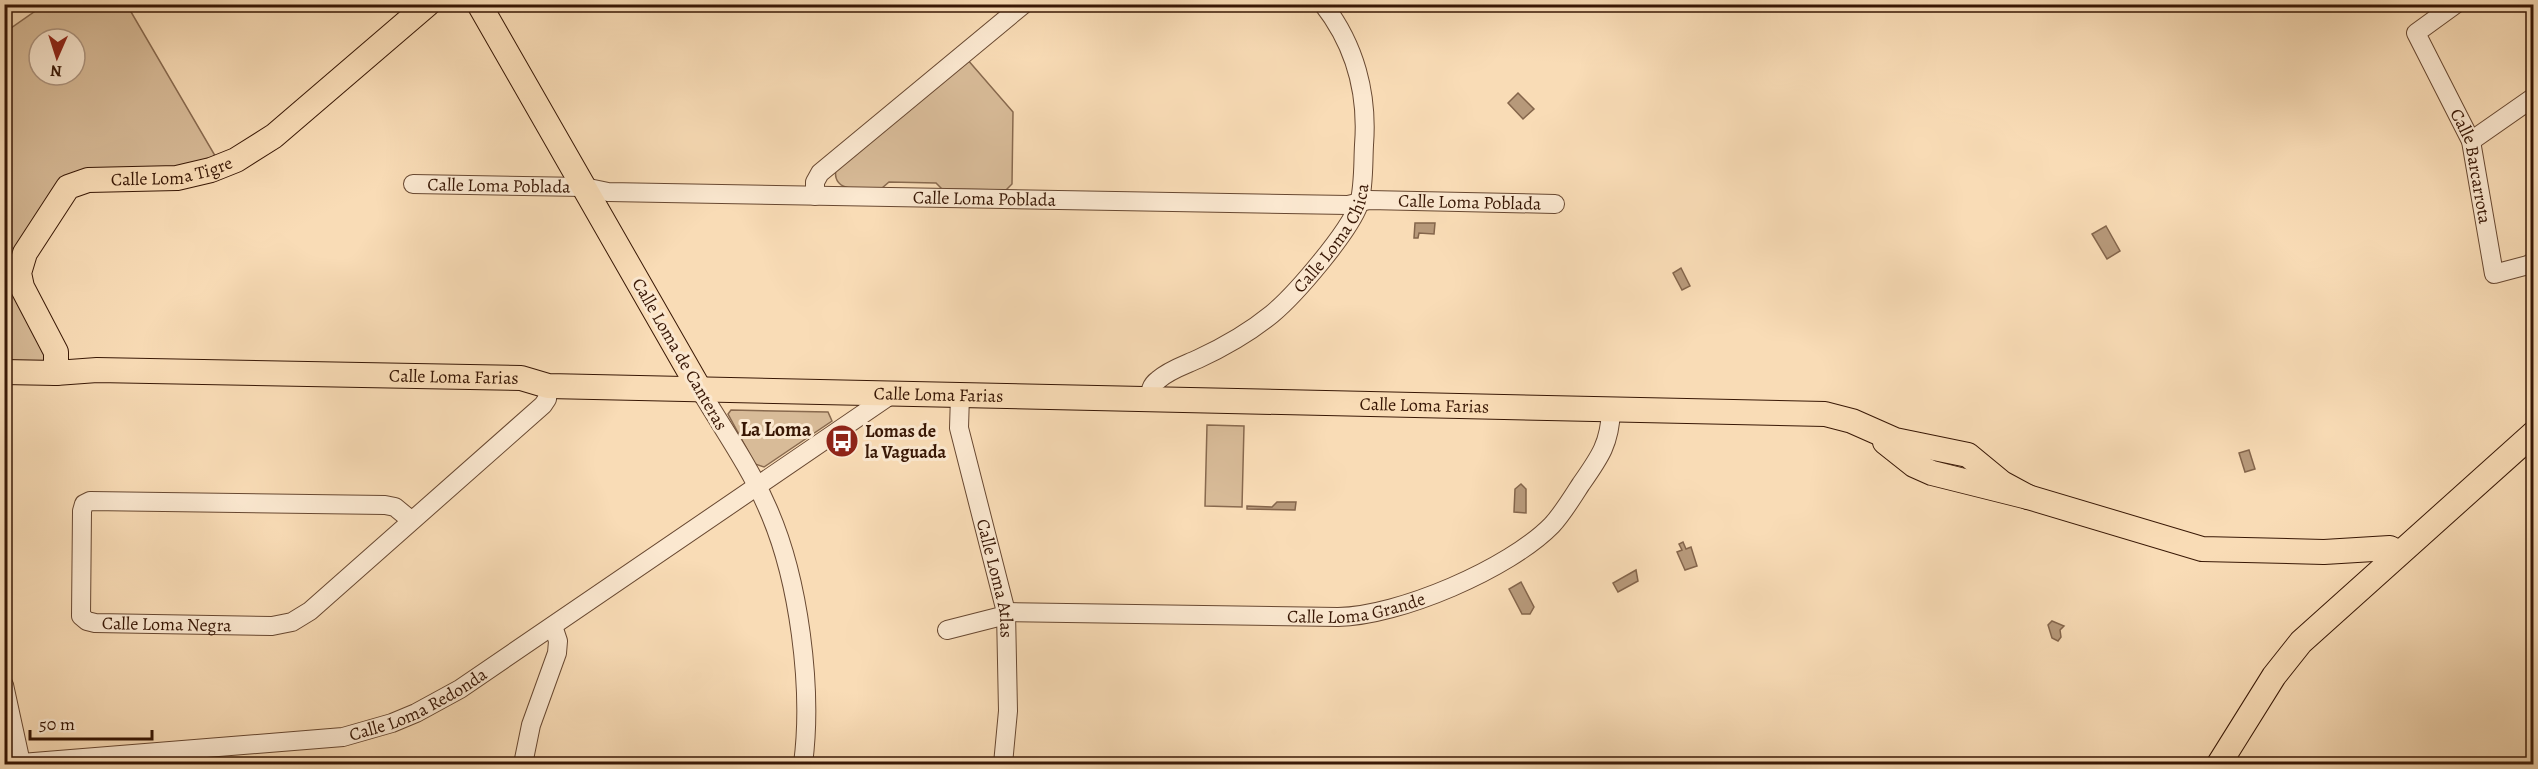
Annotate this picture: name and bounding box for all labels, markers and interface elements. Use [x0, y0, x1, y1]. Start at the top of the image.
north arrow [27, 27, 87, 87]
text: N [50, 60, 63, 82]
street label: Calle Barcarrota [2444, 104, 2497, 226]
street label: Calle Loma Tigre [111, 151, 236, 191]
street label: Calle Loma Poblada [427, 172, 571, 199]
street label: Calle Loma Chica [1288, 182, 1374, 298]
street label: Calle Loma Poblada [913, 185, 1057, 212]
street label: Calle Loma Poblada [1398, 189, 1542, 216]
street label: Calle Loma de Canteras [627, 273, 733, 435]
street label: Calle Loma Farias [389, 364, 519, 390]
street label: Calle Loma Farias [873, 381, 1004, 408]
street label: Calle Loma Farias [1359, 392, 1490, 419]
district label: La Loma [740, 416, 812, 443]
place label: Lomas de la Vaguada [865, 419, 947, 464]
bus stop icon: Lomas de la Vaguada [824, 423, 860, 459]
street label: Calle Loma Atlas [971, 516, 1019, 638]
street label: Calle Loma Grande [1287, 587, 1428, 629]
street label: Calle Loma Negra [102, 611, 232, 637]
street label: Calle Loma Redonda [346, 662, 492, 747]
scale bar [30, 703, 152, 741]
text: 50 m [39, 712, 75, 736]

